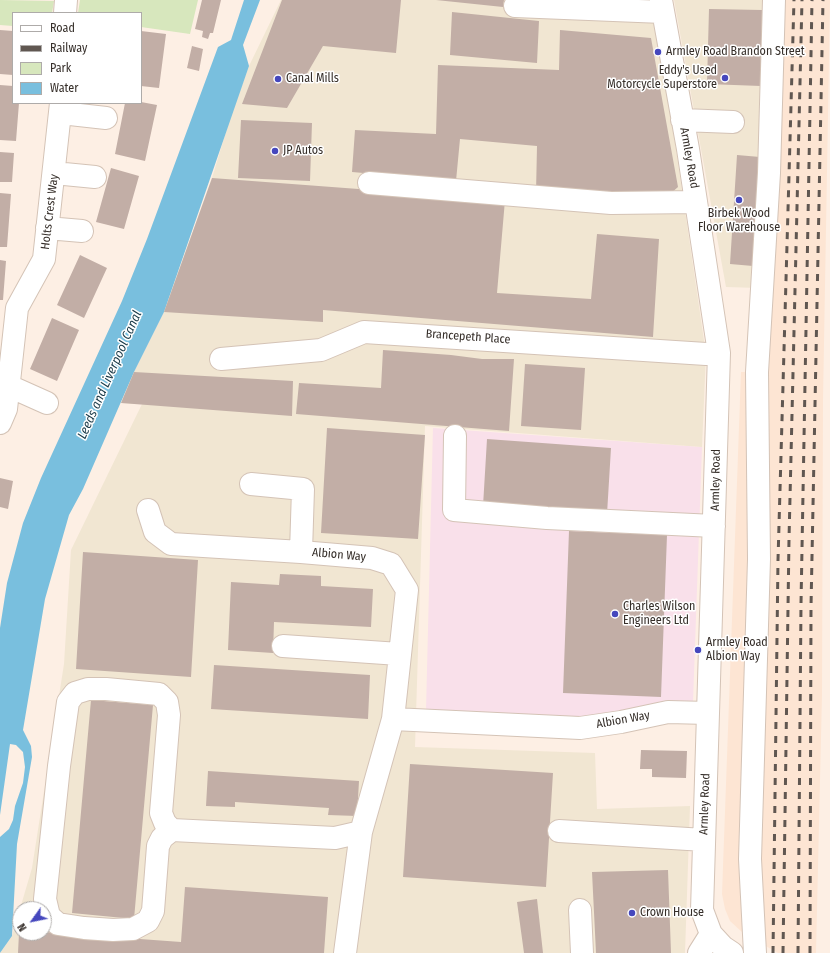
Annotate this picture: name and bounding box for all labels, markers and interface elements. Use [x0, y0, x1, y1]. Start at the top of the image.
legend [12, 12, 142, 104]
text: Road [50, 21, 75, 35]
text: Railway [50, 41, 87, 55]
place label: Armley Road Brandon Street [666, 45, 805, 59]
marker: Armley Road Brandon Street [653, 47, 663, 57]
text: Park [50, 61, 71, 75]
place label: Eddy's Used Motorcycle Superstore [607, 64, 717, 92]
place label: Canal Mills [286, 72, 339, 86]
marker: Eddy's Used Motorcycle Superstore [720, 73, 730, 83]
marker: Canal Mills [273, 74, 283, 84]
text: Water [50, 81, 78, 95]
street label: Armley Road [677, 126, 701, 190]
place label: JP Autos [283, 144, 323, 158]
marker: JP Autos [270, 146, 280, 156]
street label: Holts Crest Way [38, 173, 62, 251]
marker: Birbek Wood Floor Warehouse [734, 195, 744, 205]
place label: Birbek Wood Floor Warehouse [698, 207, 780, 235]
water label: Leeds and Liverpool Canal [75, 308, 145, 442]
street label: Brancepeth Place [425, 327, 511, 347]
street label: Armley Road [708, 449, 724, 511]
street label: Albion Way [311, 545, 367, 565]
place label: Charles Wilson Engineers Ltd [623, 600, 695, 628]
marker: Charles Wilson Engineers Ltd [610, 609, 620, 619]
place label: Armley Road Albion Way [706, 636, 768, 664]
marker: Armley Road Albion Way [693, 645, 703, 655]
street label: Albion Way [595, 708, 651, 732]
street label: Armley Road [697, 773, 713, 835]
north arrow [12, 901, 52, 941]
place label: Crown House [640, 906, 704, 920]
marker: Crown House [627, 908, 637, 918]
text: N [15, 921, 30, 934]

